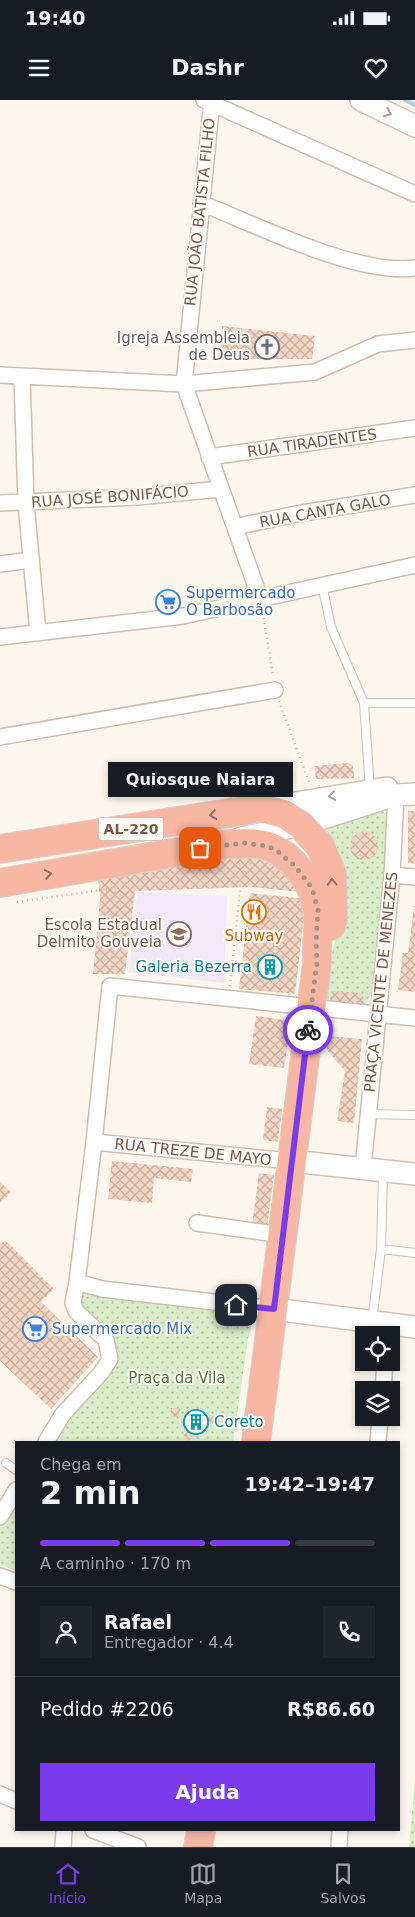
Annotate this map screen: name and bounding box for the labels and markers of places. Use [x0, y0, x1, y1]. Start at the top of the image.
place label: Igreja Assembleia de Deus [117, 329, 250, 364]
church icon: Igreja Assembleia de Deus [254, 334, 280, 360]
place label: Supermercado O Barbosão [186, 584, 296, 619]
supermarket icon: Supermercado O Barbosão [155, 589, 181, 615]
callout: Quiosque Naiara [108, 763, 292, 798]
pin [179, 827, 221, 869]
restaurant icon: Subway [241, 899, 267, 925]
place label: Escola Estadual Delmito Gouveia [37, 916, 162, 951]
school or university icon: Escola Estadual Delmito Gouveia [166, 921, 192, 947]
place label: Subway [225, 927, 284, 945]
building icon: Galeria Bezerra [257, 954, 283, 980]
place label: Galeria Bezerra [136, 958, 252, 976]
pin [215, 1284, 257, 1326]
supermarket icon: Supermercado Mix [22, 1316, 48, 1342]
place label: Supermercado Mix [52, 1320, 192, 1338]
building icon: Coreto [183, 1409, 209, 1435]
place label: Coreto [214, 1413, 264, 1431]

